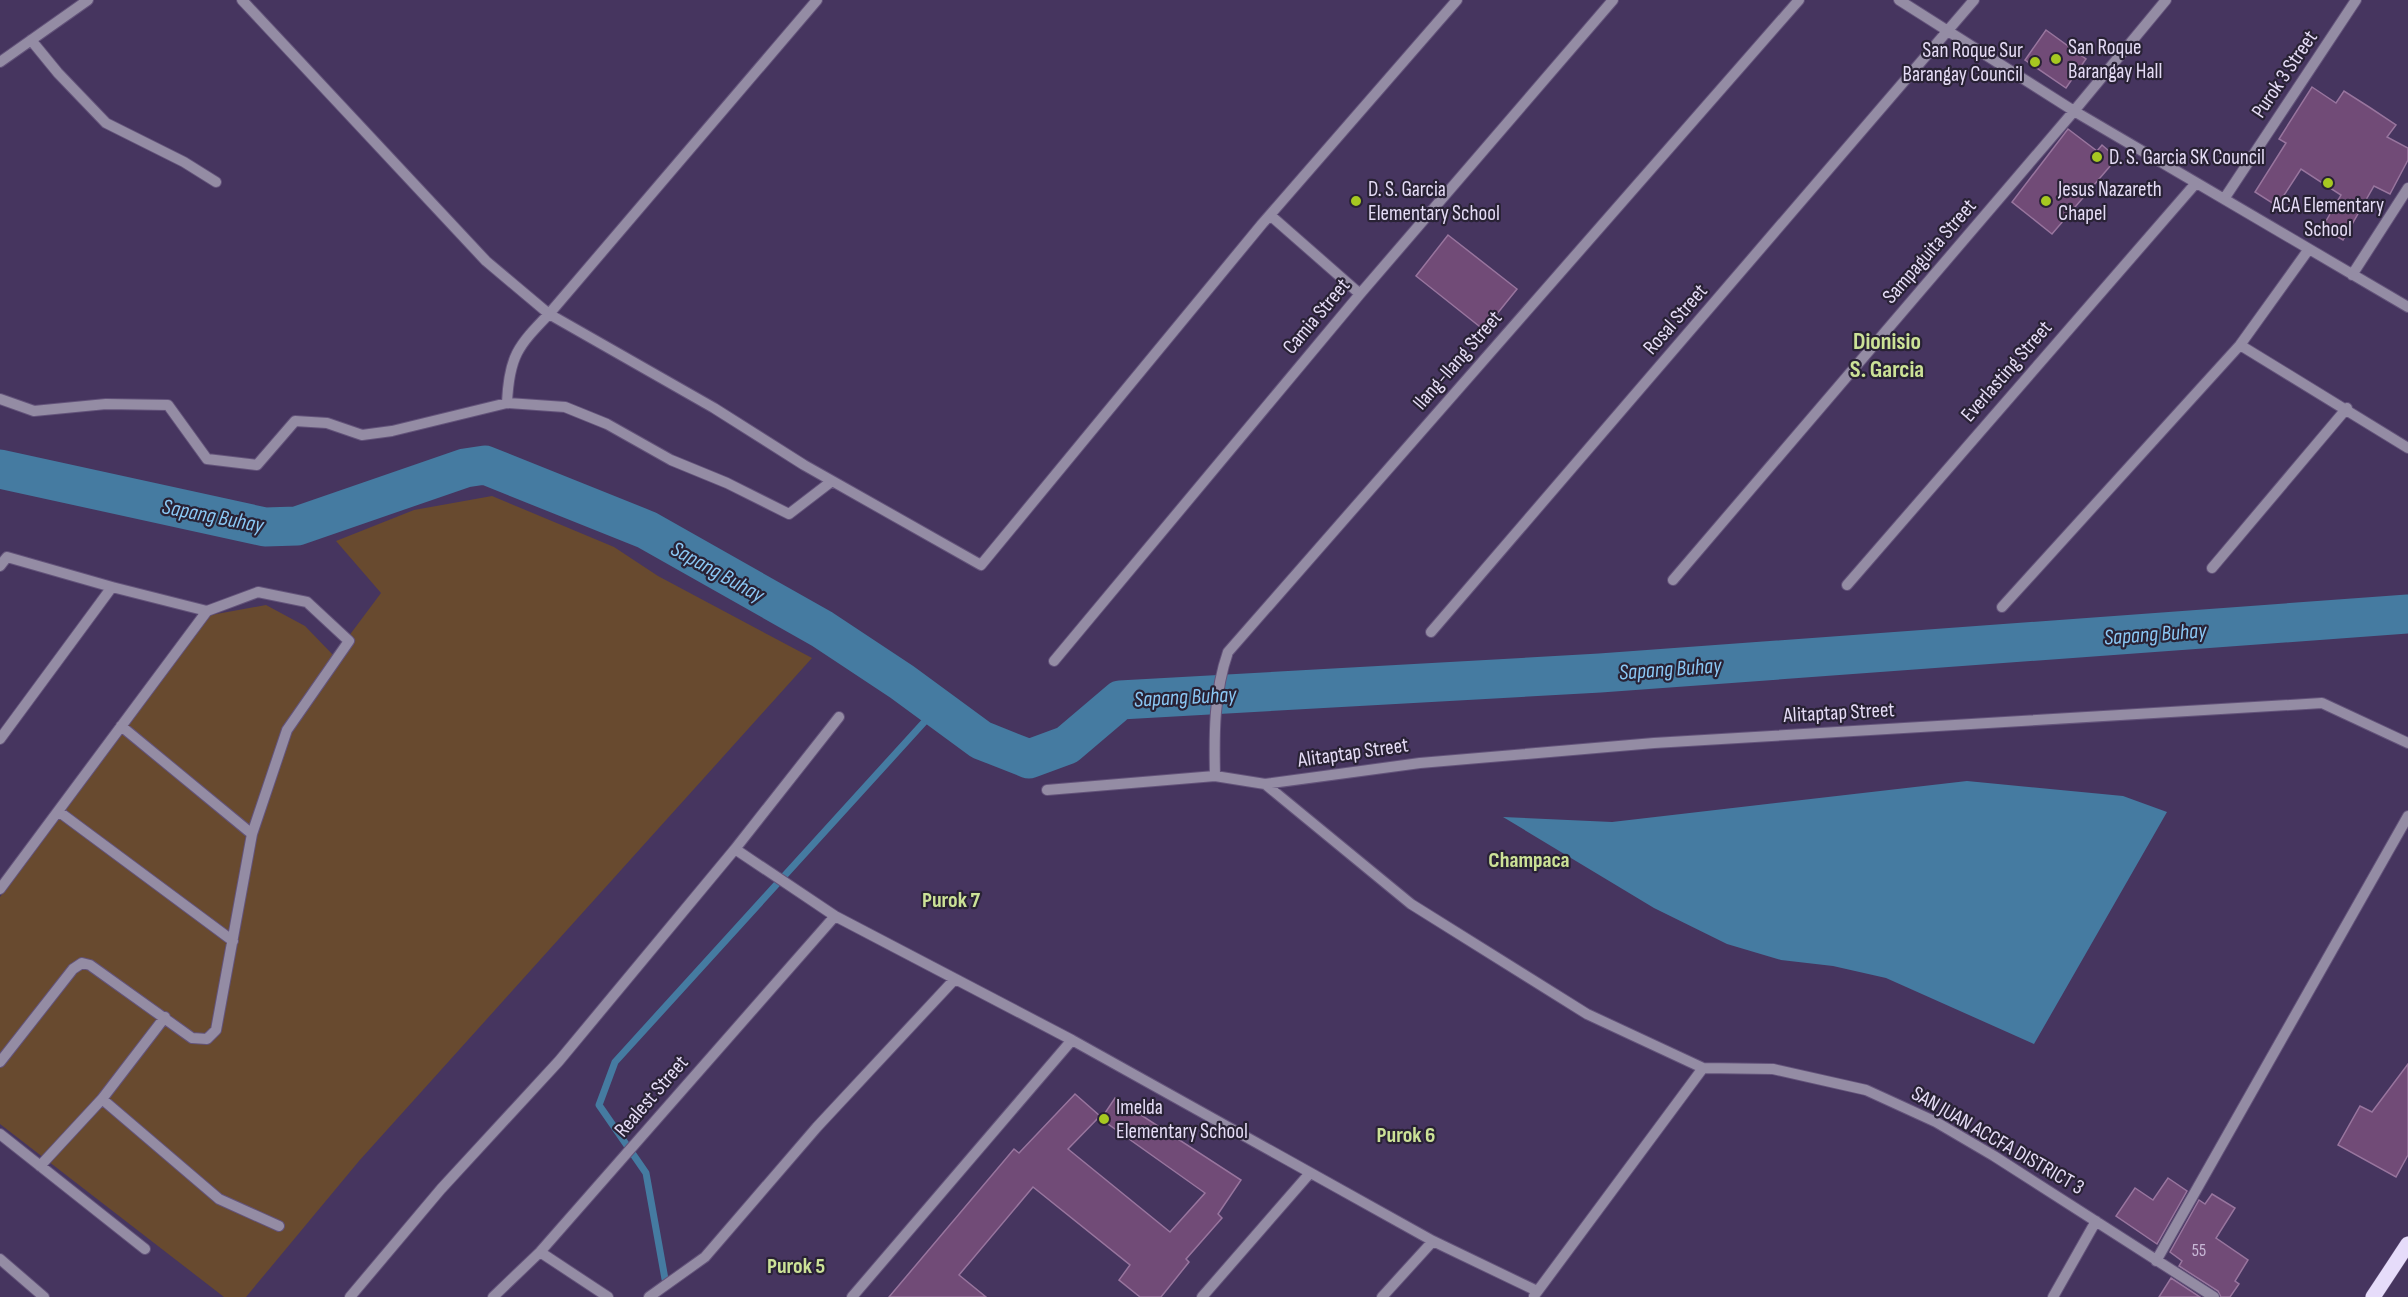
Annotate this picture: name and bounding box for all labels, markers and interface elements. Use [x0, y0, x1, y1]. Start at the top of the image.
street label: Purok 3 Street [2246, 26, 2323, 123]
place label: San Roque Barangay Hall [2068, 35, 2162, 84]
place label: San Roque Sur Barangay Council [1903, 38, 2023, 87]
marker: San Roque Barangay Hall [2049, 52, 2063, 66]
marker: San Roque Sur Barangay Council [2028, 55, 2042, 69]
place label: D. S. Garcia SK Council [2109, 145, 2265, 170]
marker: D. S. Garcia SK Council [2090, 150, 2104, 164]
marker: ACA Elementary School [2321, 176, 2335, 190]
place label: D. S. Garcia Elementary School [1368, 177, 1500, 226]
place label: Jesus Nazareth Chapel [2057, 177, 2162, 226]
place label: ACA Elementary School [2271, 193, 2384, 242]
marker: D. S. Garcia Elementary School [1349, 194, 1363, 208]
street label: Sampaguita Street [1877, 194, 1982, 309]
marker: Jesus Nazareth Chapel [2039, 194, 2053, 208]
street label: Camia Street [1278, 273, 1355, 359]
street label: Rosal Street [1638, 279, 1713, 360]
street label: Ilang-Ilang Street [1408, 306, 1507, 415]
street label: Everlasting Street [1956, 316, 2057, 427]
district label: Dionisio S. Garcia [1850, 327, 1924, 384]
water label: Sapang Buhay [160, 493, 266, 540]
water label: Sapang Buhay [666, 536, 769, 609]
water label: Sapang Buhay [2103, 617, 2208, 652]
water label: Sapang Buhay [1618, 652, 1723, 687]
water label: Sapang Buhay [1133, 681, 1238, 714]
street label: Alitaptap Street [1782, 697, 1895, 728]
street label: Alitaptap Street [1295, 732, 1410, 773]
district label: Champaca [1488, 847, 1570, 874]
district label: Purok 7 [922, 887, 980, 914]
street label: Realest Street [609, 1050, 694, 1142]
street label: SAN JUAN ACCFA DISTRICT 3 [1907, 1081, 2089, 1200]
place label: Imelda Elementary School [1116, 1095, 1248, 1144]
marker: Imelda Elementary School [1097, 1112, 1111, 1126]
district label: Purok 6 [1377, 1122, 1435, 1149]
house number: 55 [2192, 1240, 2206, 1261]
district label: Purok 5 [767, 1253, 825, 1280]

